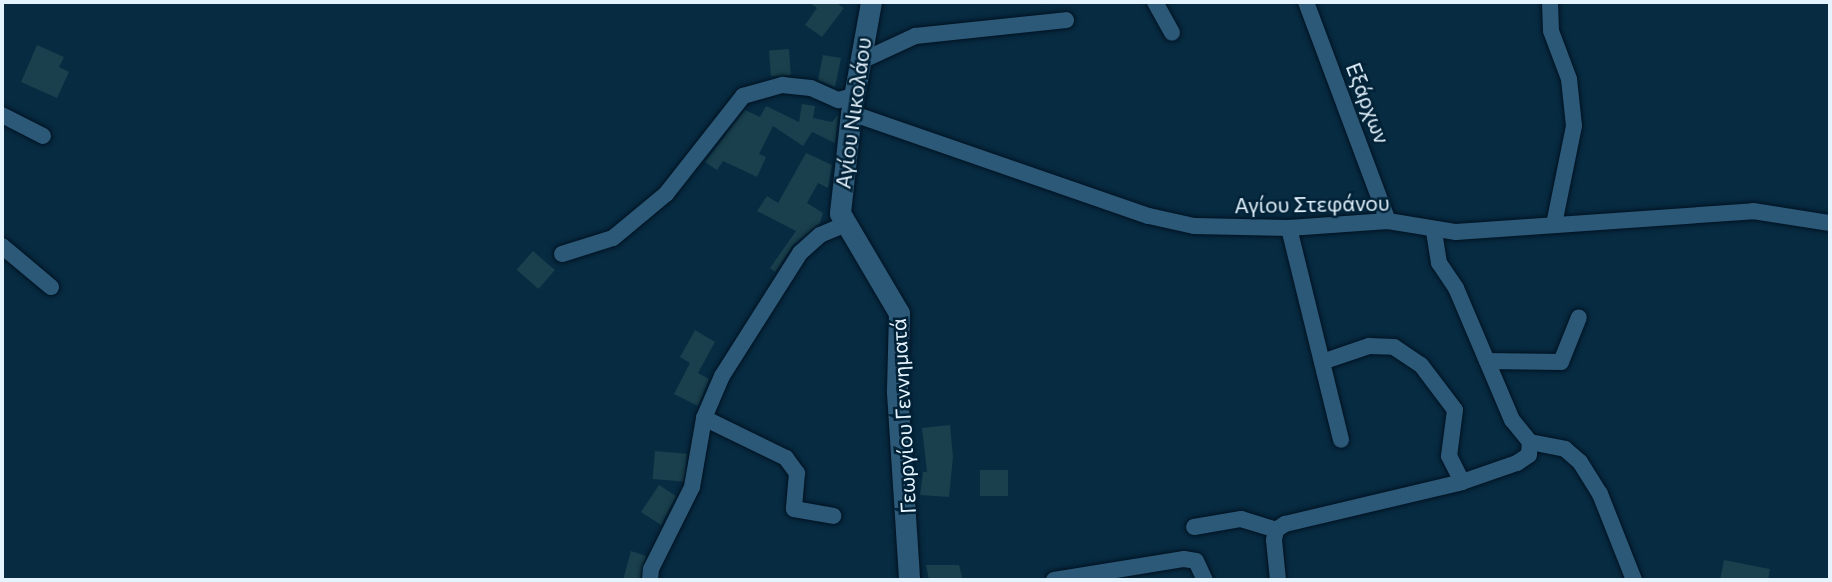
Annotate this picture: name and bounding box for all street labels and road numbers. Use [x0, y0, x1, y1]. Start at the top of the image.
street label: Αγίου Νικολάου [830, 36, 876, 190]
street label: Εξάρχων [1341, 59, 1395, 147]
street label: Αγίου Στεφάνου [1234, 190, 1390, 218]
street label: Γεωργίου Γεννηματά [885, 318, 921, 514]

